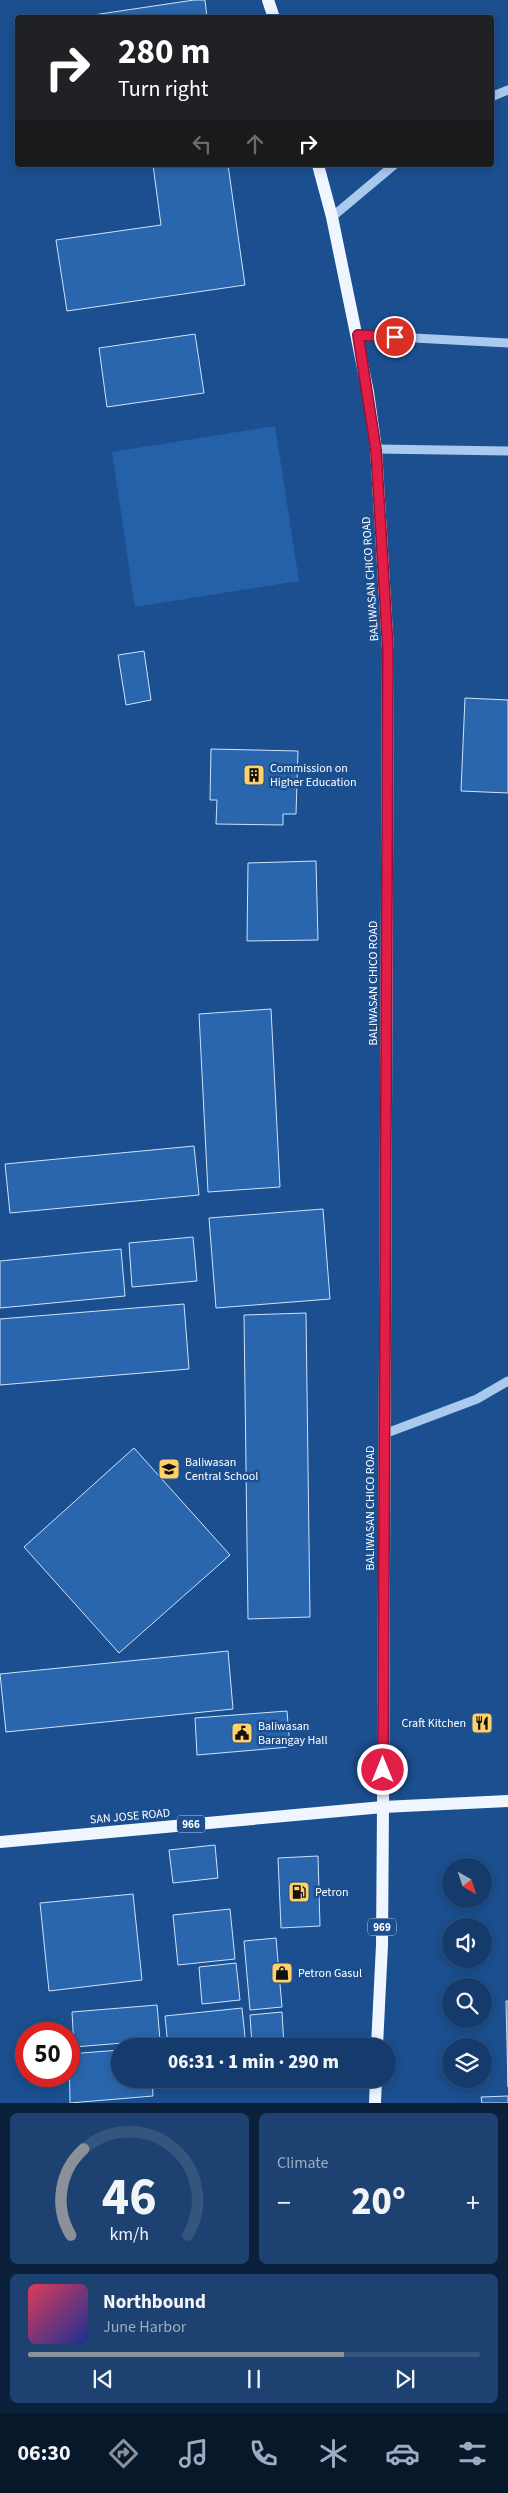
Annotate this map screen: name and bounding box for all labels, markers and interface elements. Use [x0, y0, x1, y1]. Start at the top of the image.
text: 280 m [118, 27, 210, 77]
icon: right [35, 35, 100, 100]
text: Turn right [118, 73, 208, 105]
icon: left [188, 130, 216, 158]
icon: ahead [241, 130, 269, 158]
icon: right [294, 130, 322, 158]
pin [374, 316, 416, 358]
icon: arrive [381, 323, 409, 351]
street label: BALIWASAN CHICO ROAD [358, 516, 383, 642]
place label: Commission on Higher Education [270, 760, 357, 791]
building icon: Commission on Higher Education [242, 763, 266, 787]
street label: BALIWASAN CHICO ROAD [365, 921, 382, 1045]
street label: BALIWASAN CHICO ROAD [362, 1446, 379, 1570]
place label: Baliwasan Central School [185, 1454, 258, 1485]
school or university icon: Baliwasan Central School [157, 1457, 181, 1481]
restaurant icon: Craft Kitchen [470, 1711, 494, 1735]
place label: Craft Kitchen [401, 1715, 466, 1732]
place label: Baliwasan Barangay Hall [258, 1718, 328, 1749]
public building icon: Baliwasan Barangay Hall [230, 1721, 254, 1745]
position arrow [356, 1743, 408, 1795]
street label: SAN JOSE ROAD [89, 1805, 171, 1828]
road number: 966 [177, 1816, 205, 1832]
north arrow [442, 1858, 492, 1908]
map controls [442, 1858, 492, 2088]
fuel station icon: Petron [287, 1880, 311, 1904]
place label: Petron [315, 1884, 349, 1901]
road number: 969 [368, 1918, 396, 1935]
button: sound [442, 1918, 492, 1968]
shop icon: Petron Gasul [270, 1961, 294, 1985]
place label: Petron Gasul [298, 1965, 362, 1982]
button: search [442, 1978, 492, 2028]
speed limit sign: 50 [15, 2022, 80, 2087]
button: layers [442, 2038, 492, 2088]
text: 06:31 · 1 min · 290 m [168, 2049, 339, 2076]
text: Climate [277, 2152, 328, 2174]
text: 46 [102, 2161, 157, 2235]
text: 20° [351, 2175, 406, 2229]
text: − [277, 2183, 291, 2223]
text: + [466, 2183, 480, 2223]
text: km/h [110, 2222, 149, 2247]
text: Northbound [103, 2289, 206, 2316]
text: June Harbor [103, 2316, 186, 2338]
icon: previous [89, 2365, 117, 2393]
icon: pause [240, 2365, 268, 2393]
icon: next [391, 2365, 419, 2393]
icon: directions [106, 2436, 141, 2471]
icon: music [176, 2436, 211, 2471]
icon: phone [246, 2436, 281, 2471]
icon: climate [316, 2436, 351, 2471]
icon: car [385, 2436, 420, 2471]
icon: filters [455, 2436, 490, 2471]
text: 06:30 [17, 2437, 71, 2469]

